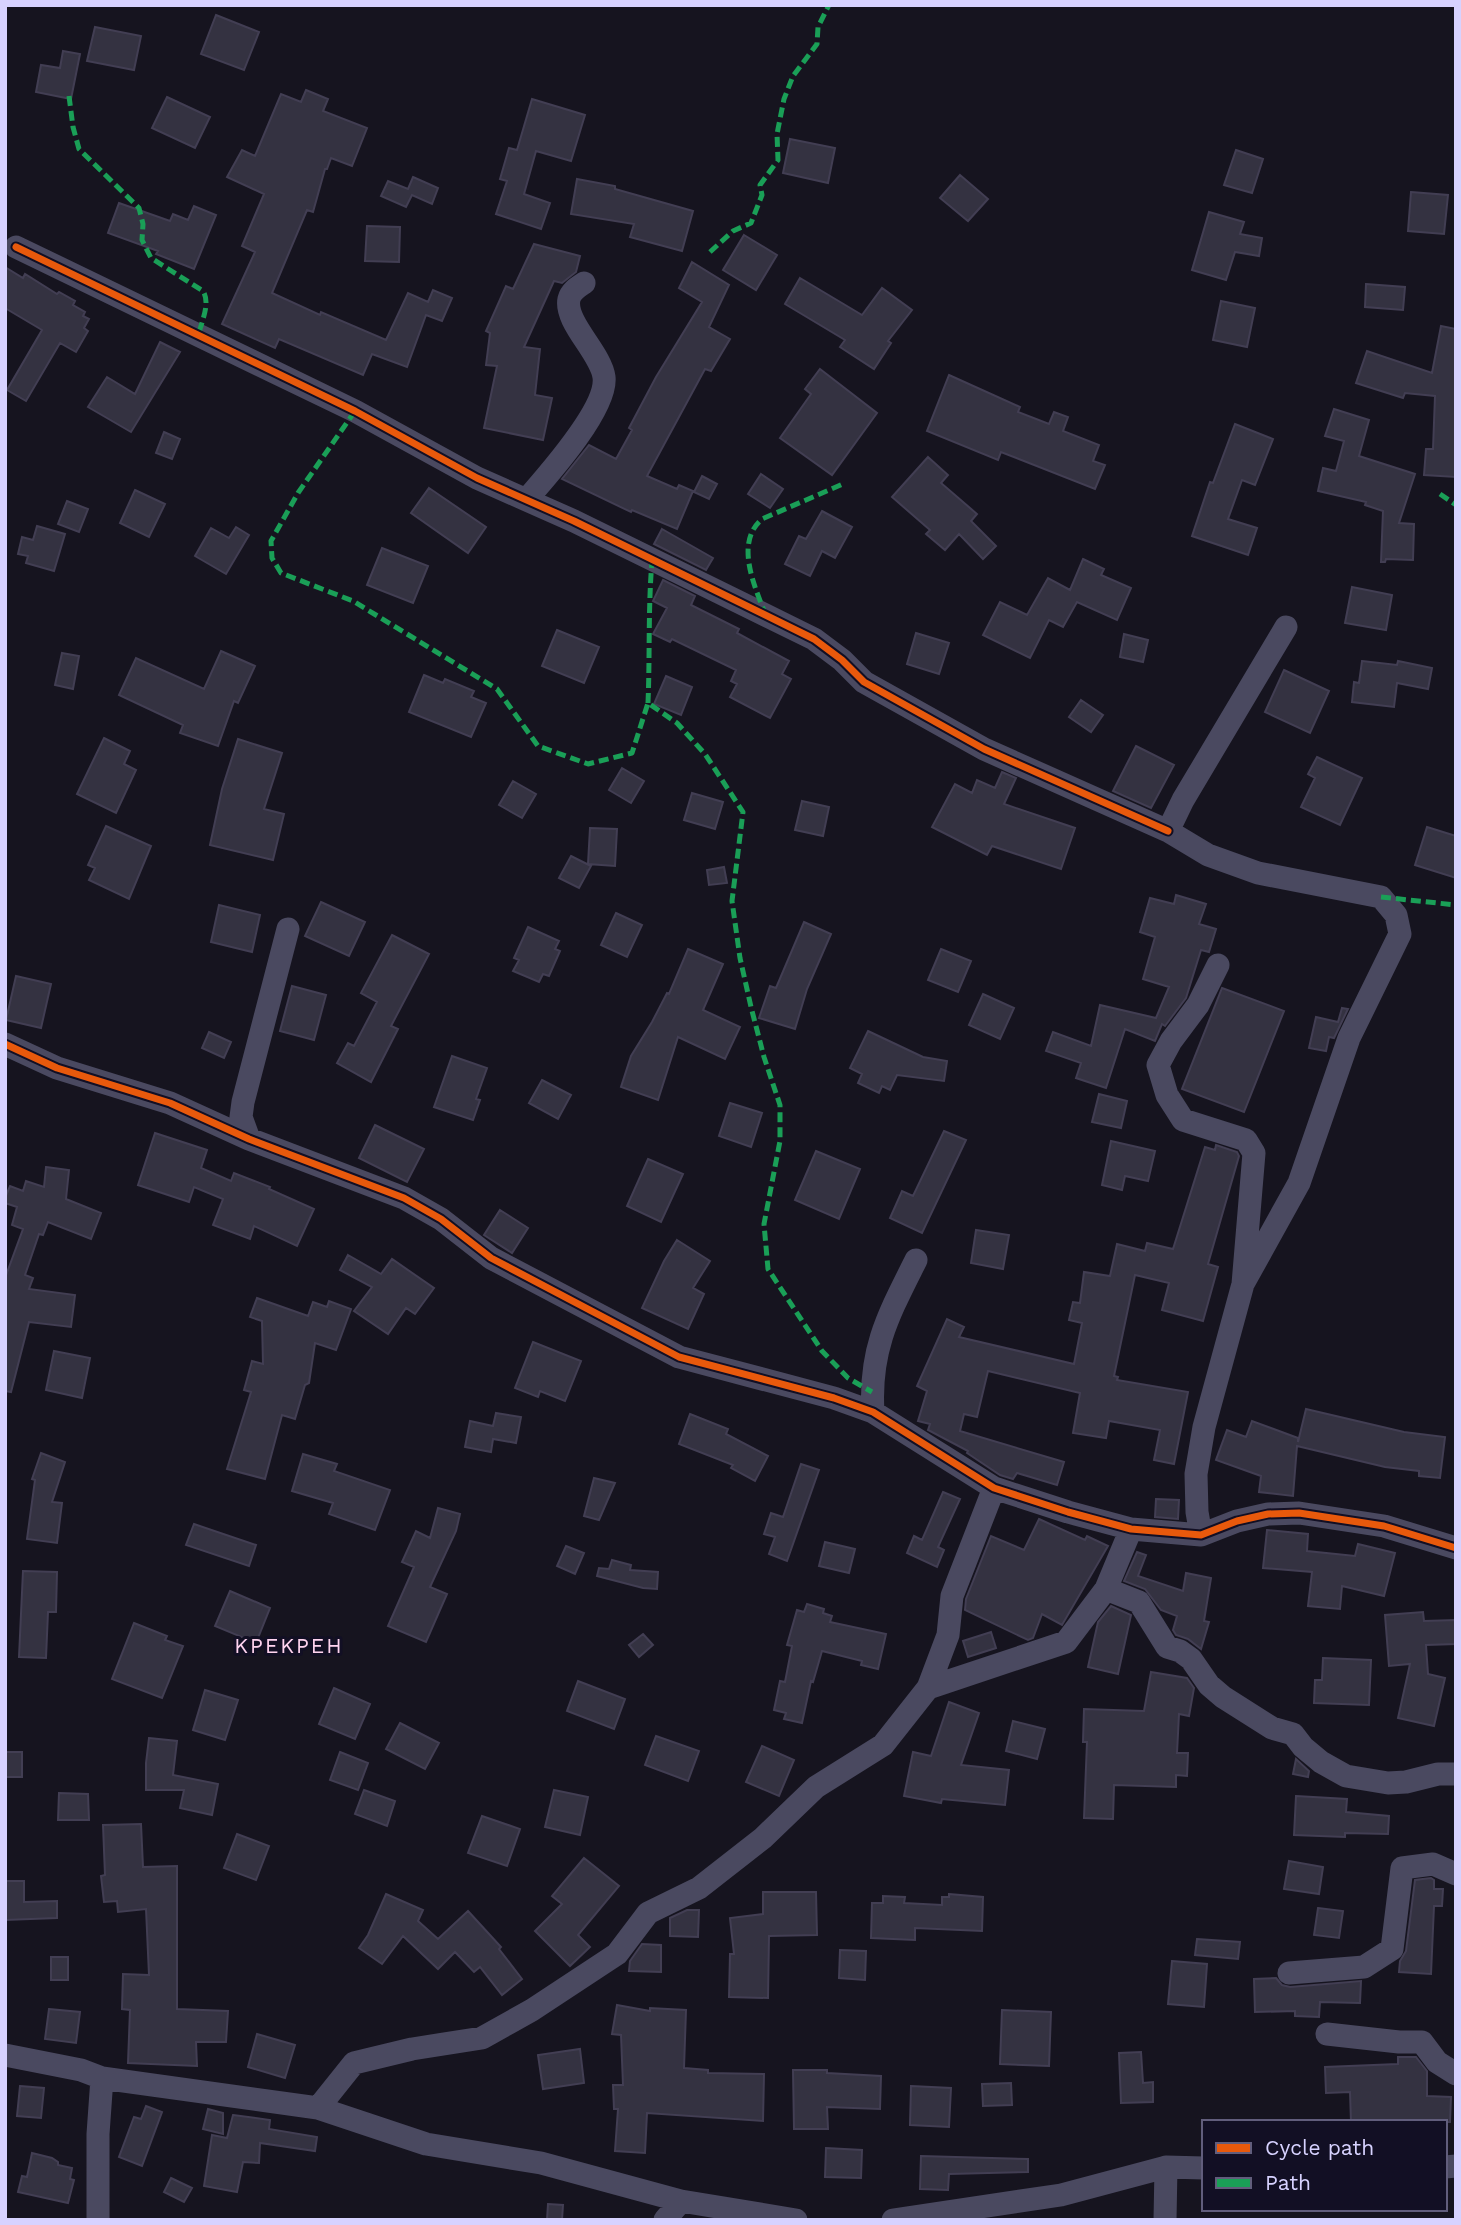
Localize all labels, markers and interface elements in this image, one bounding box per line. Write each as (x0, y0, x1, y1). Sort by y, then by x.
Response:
district label: KPEKPEH (234, 1633, 344, 1658)
legend (1202, 2120, 1447, 2211)
text: Cycle path (1265, 2135, 1374, 2160)
text: Path (1265, 2170, 1311, 2195)

